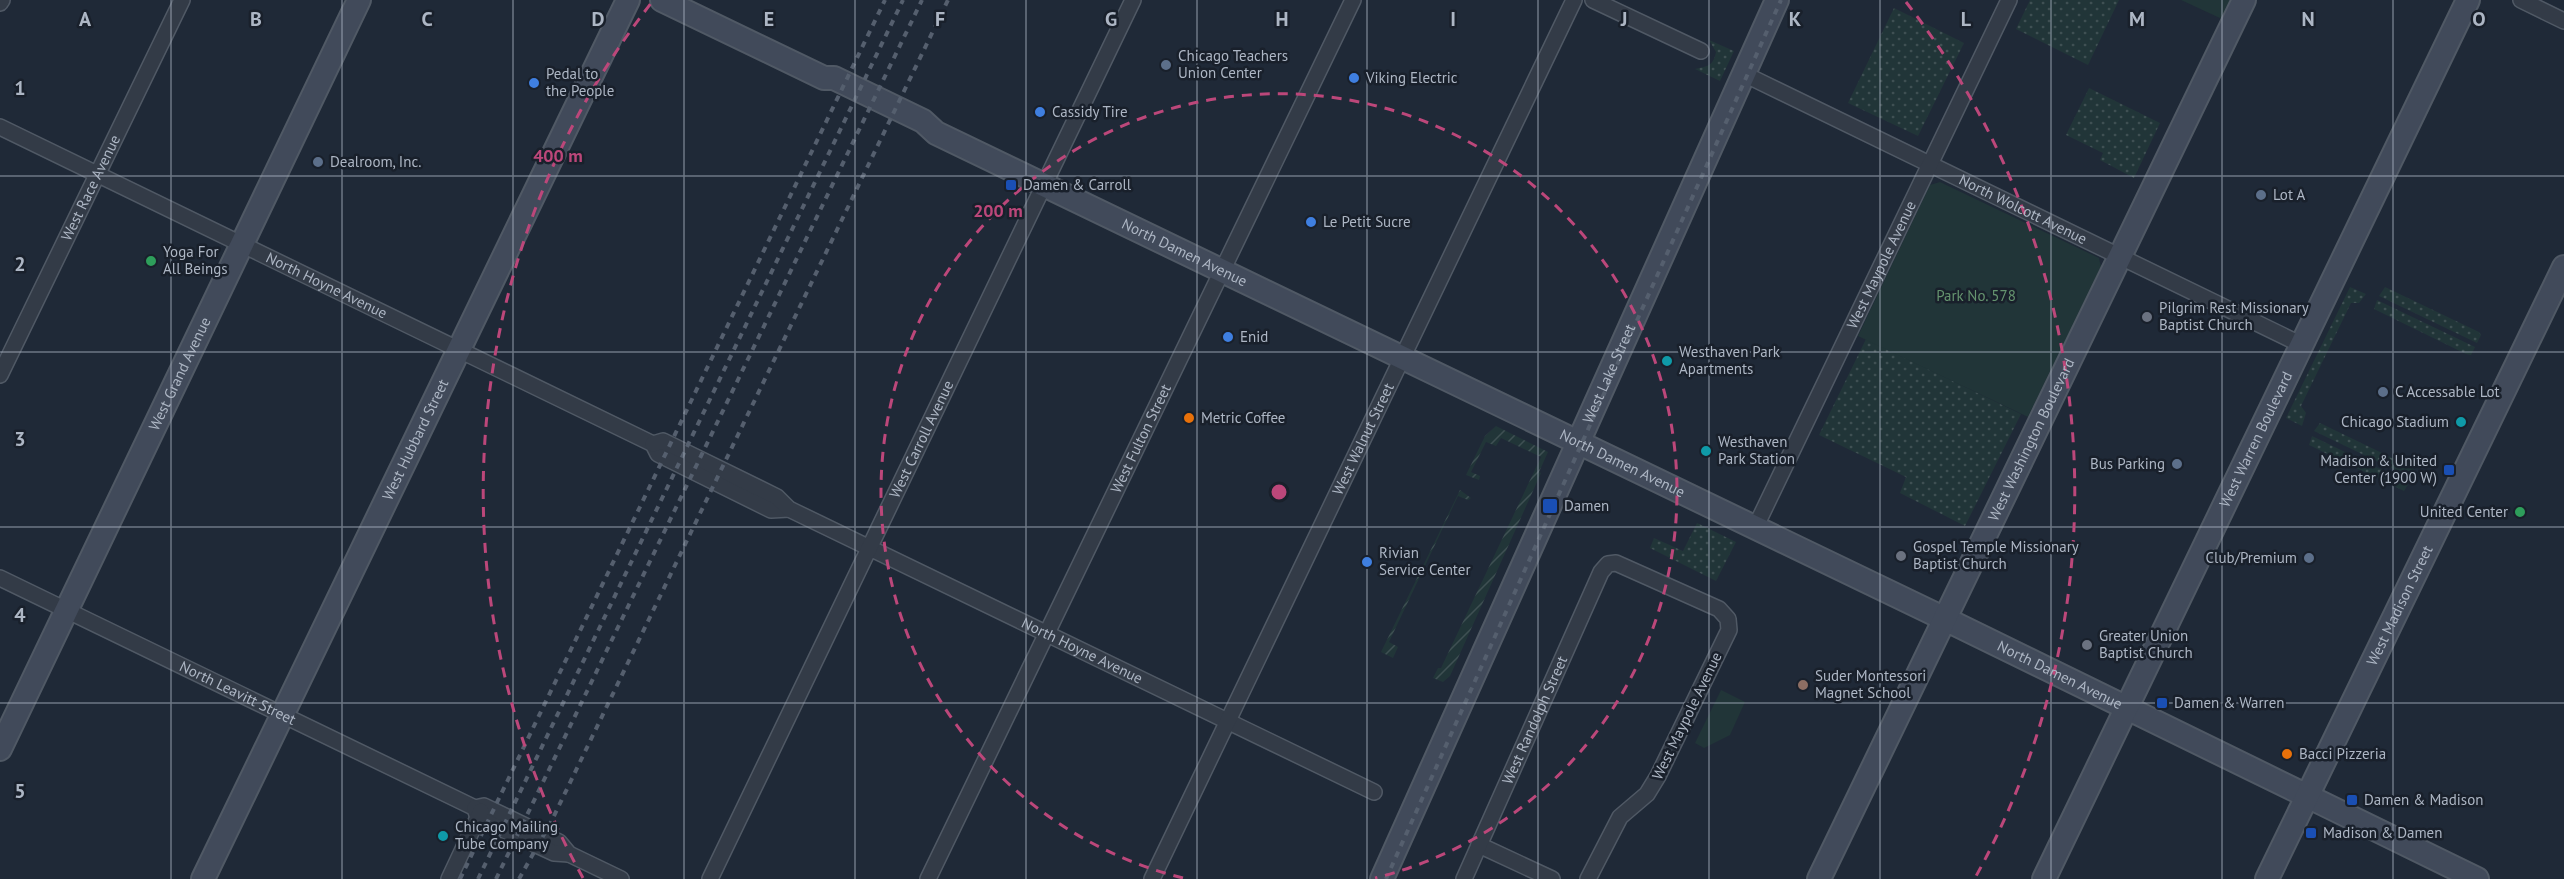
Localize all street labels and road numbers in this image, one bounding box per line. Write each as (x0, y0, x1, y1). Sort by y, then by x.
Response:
street label: West Race Avenue (57, 132, 124, 244)
street label: North Wolcott Avenue (1956, 170, 2090, 248)
street label: West Maypole Avenue (1842, 198, 1920, 332)
street label: North Damen Avenue (1119, 214, 1250, 290)
street label: North Hoyne Avenue (263, 248, 390, 323)
street label: West Grand Avenue (144, 314, 215, 433)
street label: West Lake Street (1578, 321, 1639, 426)
street label: West Washington Boulevard (1984, 355, 2078, 524)
street label: West Warren Boulevard (2215, 368, 2296, 510)
street label: West Hubbard Street (378, 376, 452, 503)
street label: West Carroll Avenue (885, 377, 957, 501)
street label: West Walnut Street (1328, 380, 1398, 498)
street label: West Fulton Street (1106, 381, 1175, 496)
street label: North Damen Avenue (1557, 425, 1688, 501)
street label: West Madison Street (2362, 542, 2436, 668)
street label: North Hoyne Avenue (1019, 613, 1146, 688)
street label: North Damen Avenue (1994, 636, 2126, 713)
street label: West Maypole Avenue (1647, 649, 1726, 783)
street label: West Randolph Street (1498, 653, 1571, 787)
street label: North Leavitt Street (177, 656, 299, 729)

